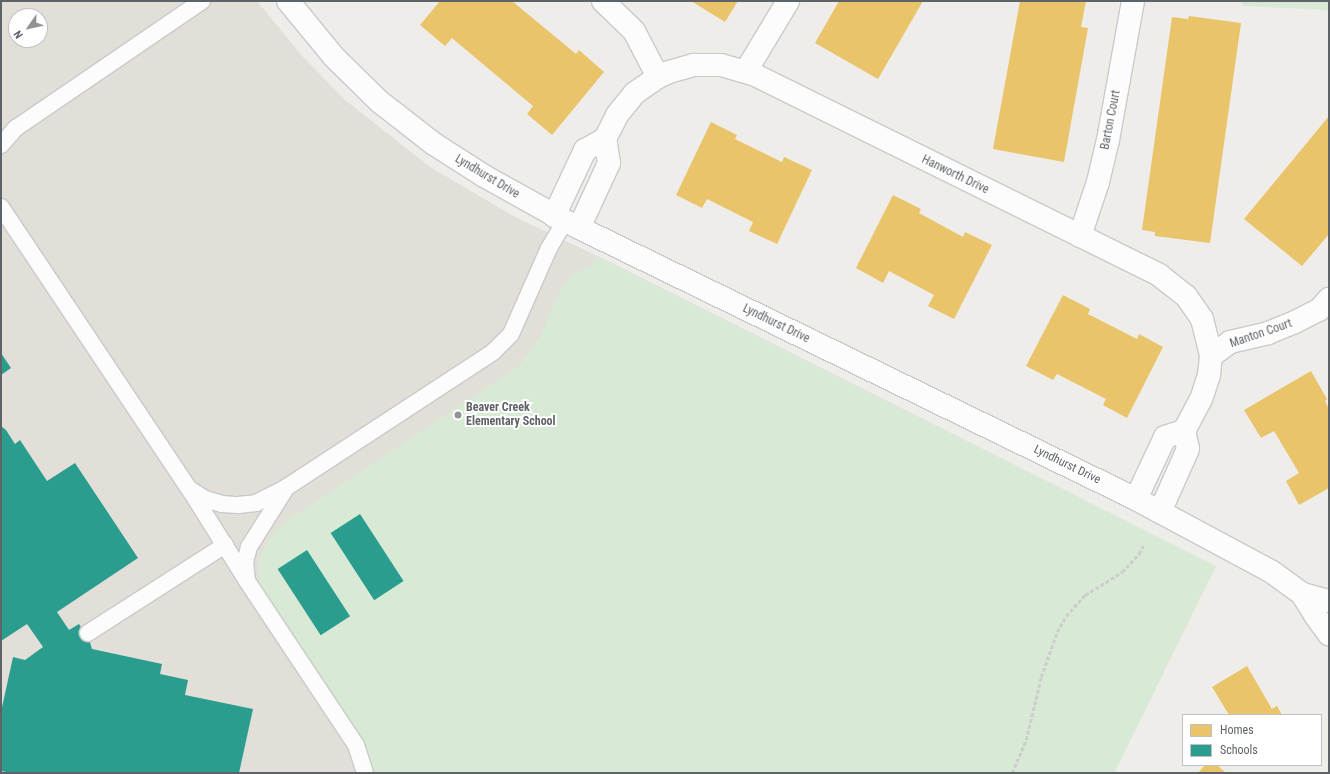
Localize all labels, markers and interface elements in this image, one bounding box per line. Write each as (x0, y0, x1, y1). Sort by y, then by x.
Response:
north arrow (8, 8, 48, 48)
text: N (11, 28, 26, 41)
street label: Barton Court (1098, 89, 1124, 151)
street label: Lyndhurst Drive (452, 152, 522, 202)
street label: Hanworth Drive (919, 153, 991, 197)
street label: Lyndhurst Drive (740, 302, 812, 346)
street label: Manton Court (1228, 317, 1294, 351)
place label: Beaver Creek Elementary School (466, 401, 556, 429)
marker: Beaver Creek Elementary School (453, 410, 463, 420)
street label: Lyndhurst Drive (1031, 443, 1103, 487)
legend (1182, 714, 1322, 766)
text: Homes (1220, 723, 1254, 737)
text: Schools (1220, 743, 1258, 757)

